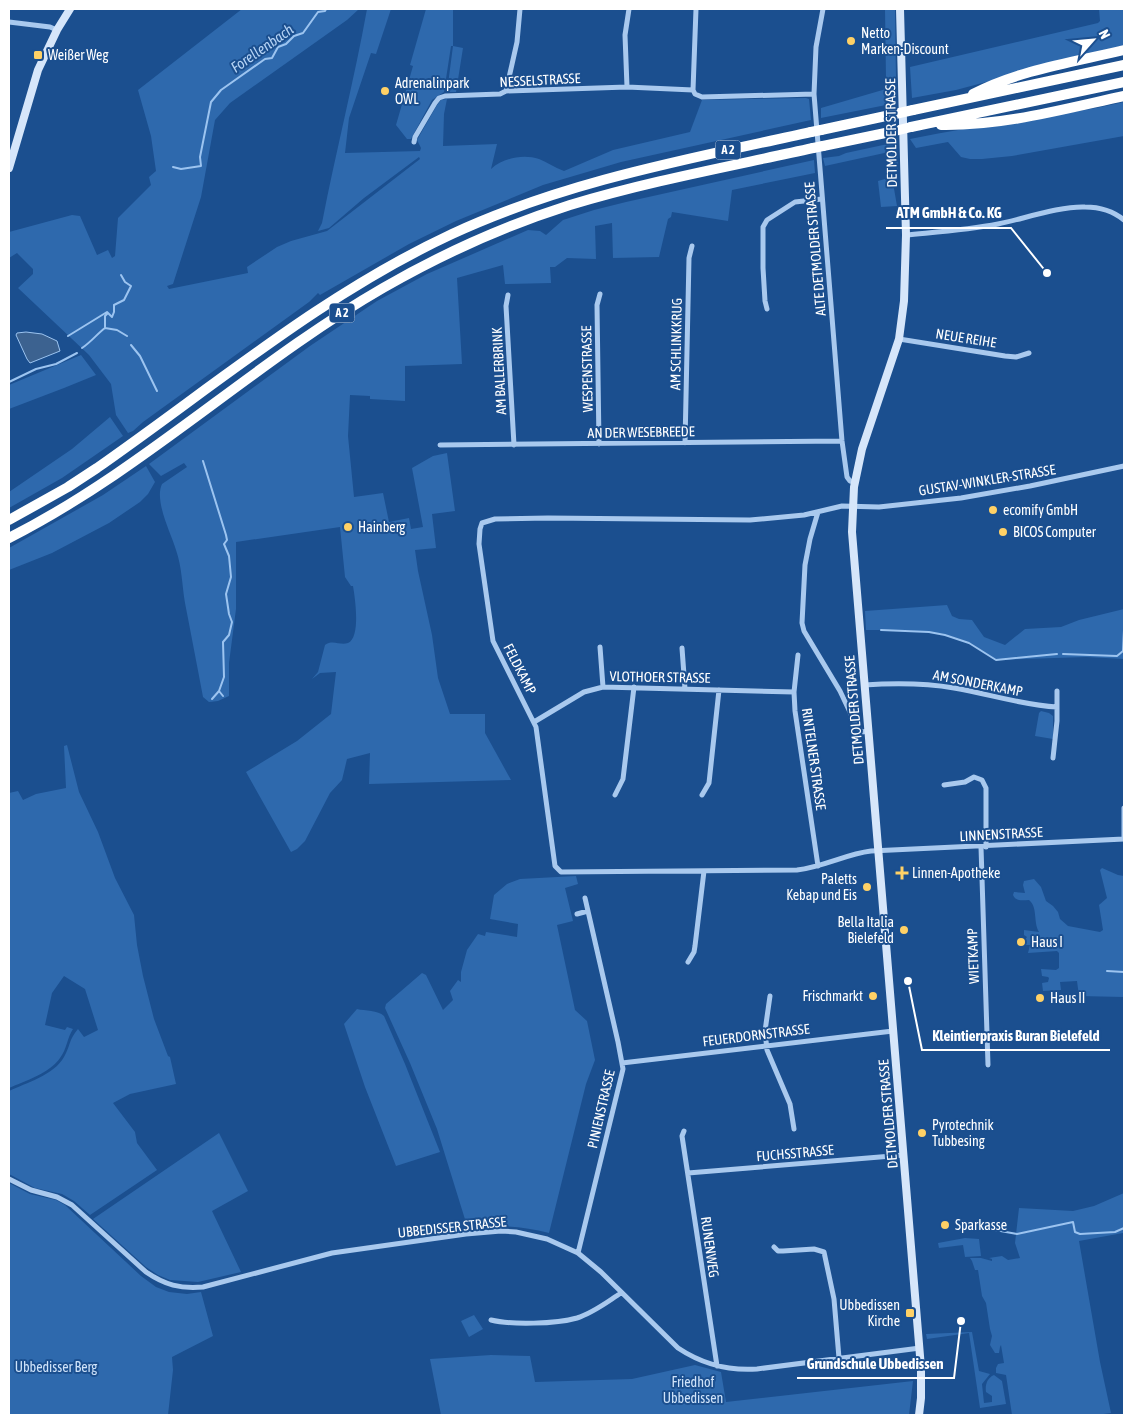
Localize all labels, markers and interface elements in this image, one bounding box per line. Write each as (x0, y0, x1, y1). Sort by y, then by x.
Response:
north arrow (1068, 15, 1118, 65)
water label: Forellenbach (228, 20, 296, 76)
place label: Netto Marken-Discount (861, 25, 949, 57)
text: N (1096, 27, 1114, 41)
marker: Netto Marken-Discount (845, 35, 857, 47)
place label: Weißer Weg (48, 47, 108, 63)
marker: Weißer Weg (32, 49, 44, 61)
street label: NESSELSTRASSE (499, 70, 581, 90)
place label: Adrenalinpark OWL (395, 75, 469, 107)
street label: DETMOLDER STRASSE (882, 78, 900, 188)
marker: Adrenalinpark OWL (379, 85, 391, 97)
road number: A 2 (716, 140, 740, 160)
street label: ALTE DETMOLDER STRASSE (801, 181, 829, 317)
callout: ATM GmbH & Co. KG (886, 198, 1011, 228)
text: ATM GmbH & Co. KG (895, 204, 1002, 221)
street label: AM SCHLINKKRUG (667, 298, 685, 390)
road number: A 2 (330, 304, 354, 322)
street label: WESPENSTRASSE (578, 325, 596, 412)
street label: NEUE REIHE (935, 325, 997, 351)
street label: AM BALLERBRINK (489, 327, 509, 415)
street label: AN DER WESEBREEDE (587, 423, 695, 441)
street label: GUSTAV-WINKLER-STRASSE (917, 461, 1057, 499)
place label: ecomify GmbH (1003, 502, 1078, 518)
marker: ecomify GmbH (987, 504, 999, 516)
place label: Hainberg (358, 519, 405, 535)
marker: Hainberg (342, 521, 354, 533)
place label: BICOS Computer (1013, 524, 1097, 540)
marker: BICOS Computer (997, 526, 1009, 538)
street label: FELDKAMP (500, 641, 540, 697)
street label: DETMOLDER STRASSE (841, 655, 867, 765)
street label: AM SONDERKAMP (932, 666, 1024, 700)
street label: VLOTHOER STRASSE (609, 668, 711, 686)
street label: RINTELNER STRASSE (799, 707, 829, 811)
street label: LINNENSTRASSE (959, 824, 1043, 844)
place label: Linnen-Apotheke (912, 865, 1000, 881)
marker: Linnen-Apotheke (896, 867, 908, 879)
place label: Paletts Kebap und Eis (786, 871, 857, 903)
marker: Paletts Kebap und Eis (861, 881, 873, 893)
place label: Bella Italia Bielefeld (838, 914, 894, 946)
marker: Bella Italia Bielefeld (898, 924, 910, 936)
street label: WIETKAMP (964, 928, 982, 984)
place label: Haus I (1031, 934, 1063, 950)
marker: Haus I (1015, 936, 1027, 948)
place label: Frischmarkt (802, 988, 863, 1004)
marker: Frischmarkt (867, 990, 879, 1002)
place label: Haus II (1050, 990, 1085, 1006)
marker: Haus II (1034, 992, 1046, 1004)
street label: FEUERDORNSTRASSE (702, 1020, 810, 1050)
callout: Kleintierpraxis Buran Bielefeld (922, 1020, 1110, 1050)
text: Kleintierpraxis Buran Bielefeld (932, 1027, 1100, 1044)
street label: DETMOLDER STRASSE (875, 1059, 901, 1169)
street label: PINIENSTRASSE (584, 1068, 618, 1150)
place label: Pyrotechnik Tubbesing (932, 1117, 994, 1149)
marker: Pyrotechnik Tubbesing (916, 1127, 928, 1139)
street label: FUCHSSTRASSE (756, 1142, 834, 1164)
street label: UBBEDISSER STRASSE (397, 1213, 507, 1241)
street label: RUNENWEG (698, 1216, 722, 1278)
place label: Sparkasse (955, 1217, 1007, 1233)
marker: Sparkasse (939, 1219, 951, 1231)
place label: Ubbedissen Kirche (839, 1297, 900, 1329)
marker: Ubbedissen Kirche (904, 1307, 916, 1319)
callout: Grundschule Ubbedissen (797, 1348, 954, 1378)
text: Grundschule Ubbedissen (806, 1355, 944, 1372)
park label: Ubbedisser Berg (15, 1359, 97, 1375)
park label: Friedhof Ubbedissen (663, 1374, 723, 1406)

